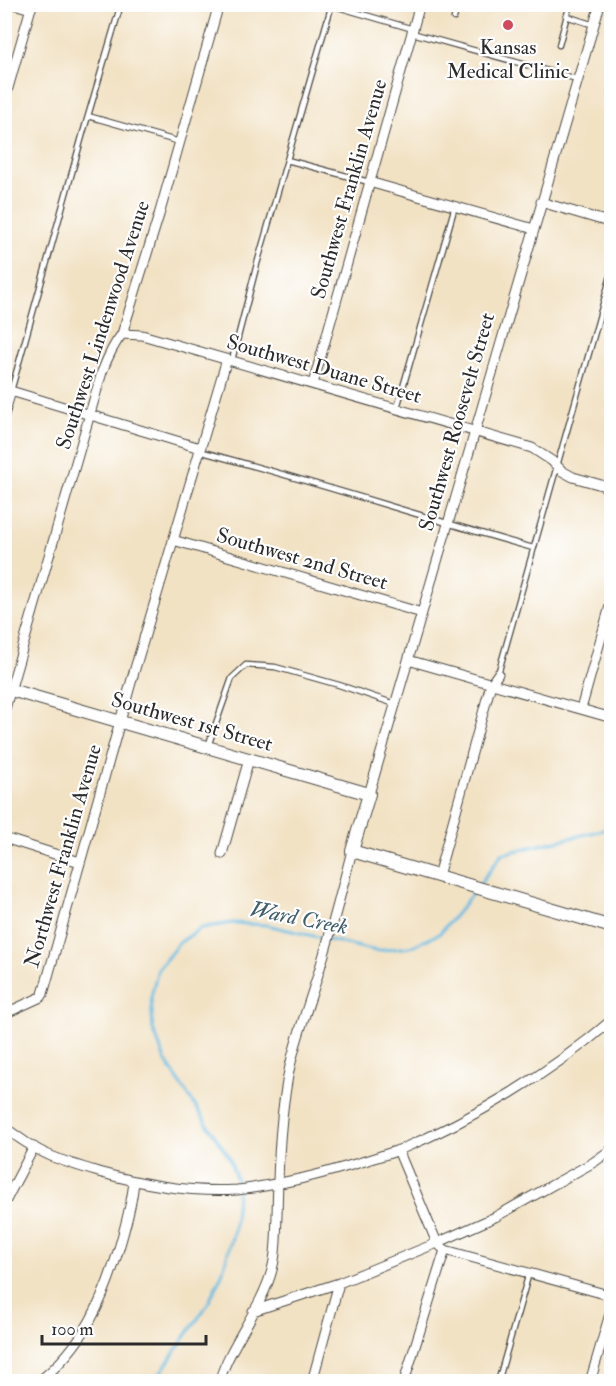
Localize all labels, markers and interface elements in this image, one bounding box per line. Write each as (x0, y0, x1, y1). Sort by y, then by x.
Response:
marker: Kansas Medical Clinic (501, 18, 515, 32)
place label: Kansas Medical Clinic (447, 34, 570, 85)
street label: Southwest Franklin Avenue (305, 76, 393, 302)
street label: Southwest Lindenwood Avenue (50, 197, 156, 453)
street label: Southwest Roosevelt Street (413, 310, 501, 534)
street label: Southwest Duane Street (223, 328, 425, 410)
street label: Southwest 2nd Street (213, 522, 391, 596)
street label: Southwest 1st Street (108, 686, 276, 758)
street label: Northwest Franklin Avenue (18, 741, 108, 971)
water label: Ward Creek (248, 895, 350, 941)
scale bar (42, 1308, 206, 1346)
text: 100 m (51, 1318, 94, 1341)

